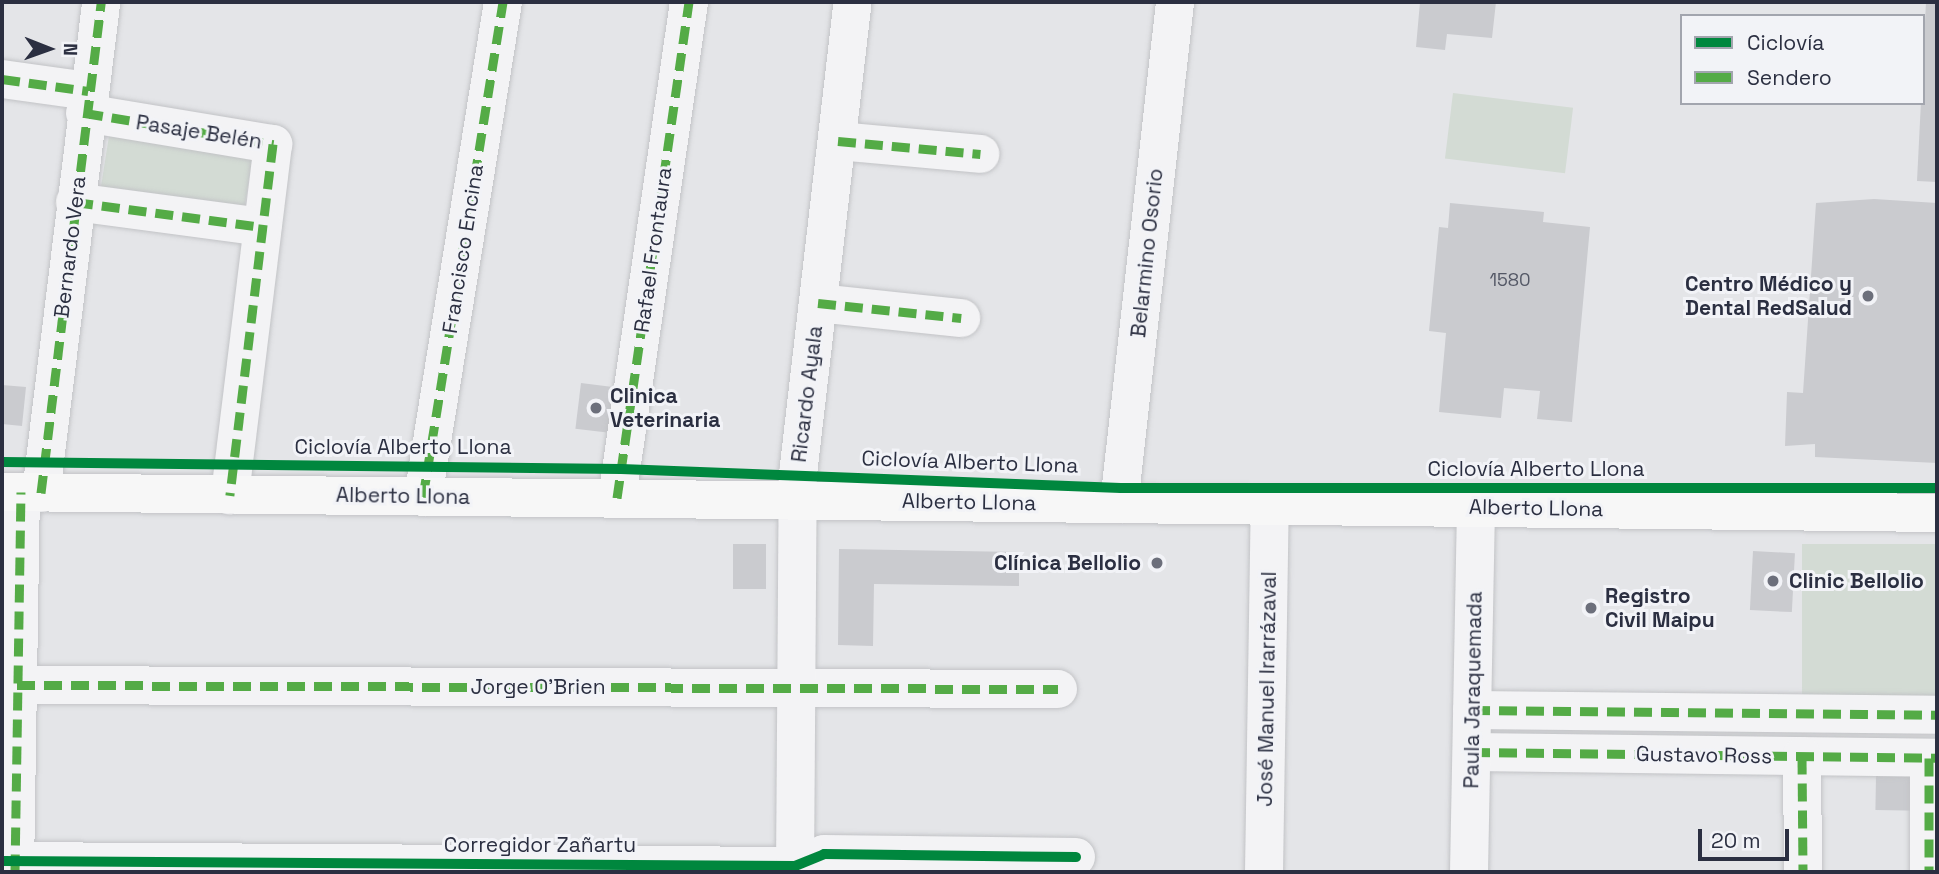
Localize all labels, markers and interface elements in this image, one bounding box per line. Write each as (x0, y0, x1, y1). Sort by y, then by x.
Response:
north arrow (14, 14, 84, 84)
legend (1680, 14, 1925, 105)
text: Ciclovía (1747, 29, 1824, 56)
text: N (58, 43, 83, 56)
text: Sendero (1747, 64, 1832, 91)
street label: Pasaje Belén (134, 110, 264, 154)
street label: Francisco Encina (437, 163, 489, 335)
street label: Rafael Frontaura (629, 166, 677, 334)
street label: Belarmino Osorio (1126, 167, 1168, 339)
street label: Bernardo Vera (49, 175, 91, 319)
house number: 1580 (1489, 269, 1531, 291)
place label: Centro Médico y Dental RedSalud (1685, 271, 1852, 321)
marker: Centro Médico y Dental RedSalud (1858, 286, 1878, 306)
street label: Ricardo Ayala (786, 324, 828, 464)
place label: Clinica Veterinaria (610, 383, 720, 433)
marker: Clinica Veterinaria (588, 400, 604, 416)
street label: Ciclovía Alberto Llona (294, 434, 512, 460)
street label: Ciclovía Alberto Llona (861, 446, 1079, 478)
street label: Ciclovía Alberto Llona (1427, 456, 1645, 482)
street label: Alberto Llona (336, 482, 470, 510)
street label: Alberto Llona (902, 488, 1036, 516)
street label: Alberto Llona (1469, 494, 1603, 522)
place label: Clínica Bellolio (994, 550, 1141, 576)
marker: Clínica Bellolio (1147, 553, 1167, 573)
place label: Clinic Bellolio (1789, 568, 1924, 594)
street label: José Manuel Irarrázaval (1252, 571, 1282, 807)
marker: Clinic Bellolio (1763, 571, 1783, 591)
place label: Registro Civil Maipu (1605, 583, 1715, 633)
street label: Paula Jaraquemada (1459, 591, 1487, 789)
marker: Registro Civil Maipu (1583, 600, 1599, 616)
street label: Jorge O'Brien (470, 674, 606, 700)
street label: Gustavo Ross (1636, 741, 1772, 769)
scale bar (1701, 814, 1792, 858)
text: 20 m (1711, 827, 1761, 854)
street label: Corregidor Zañartu (444, 832, 636, 858)

